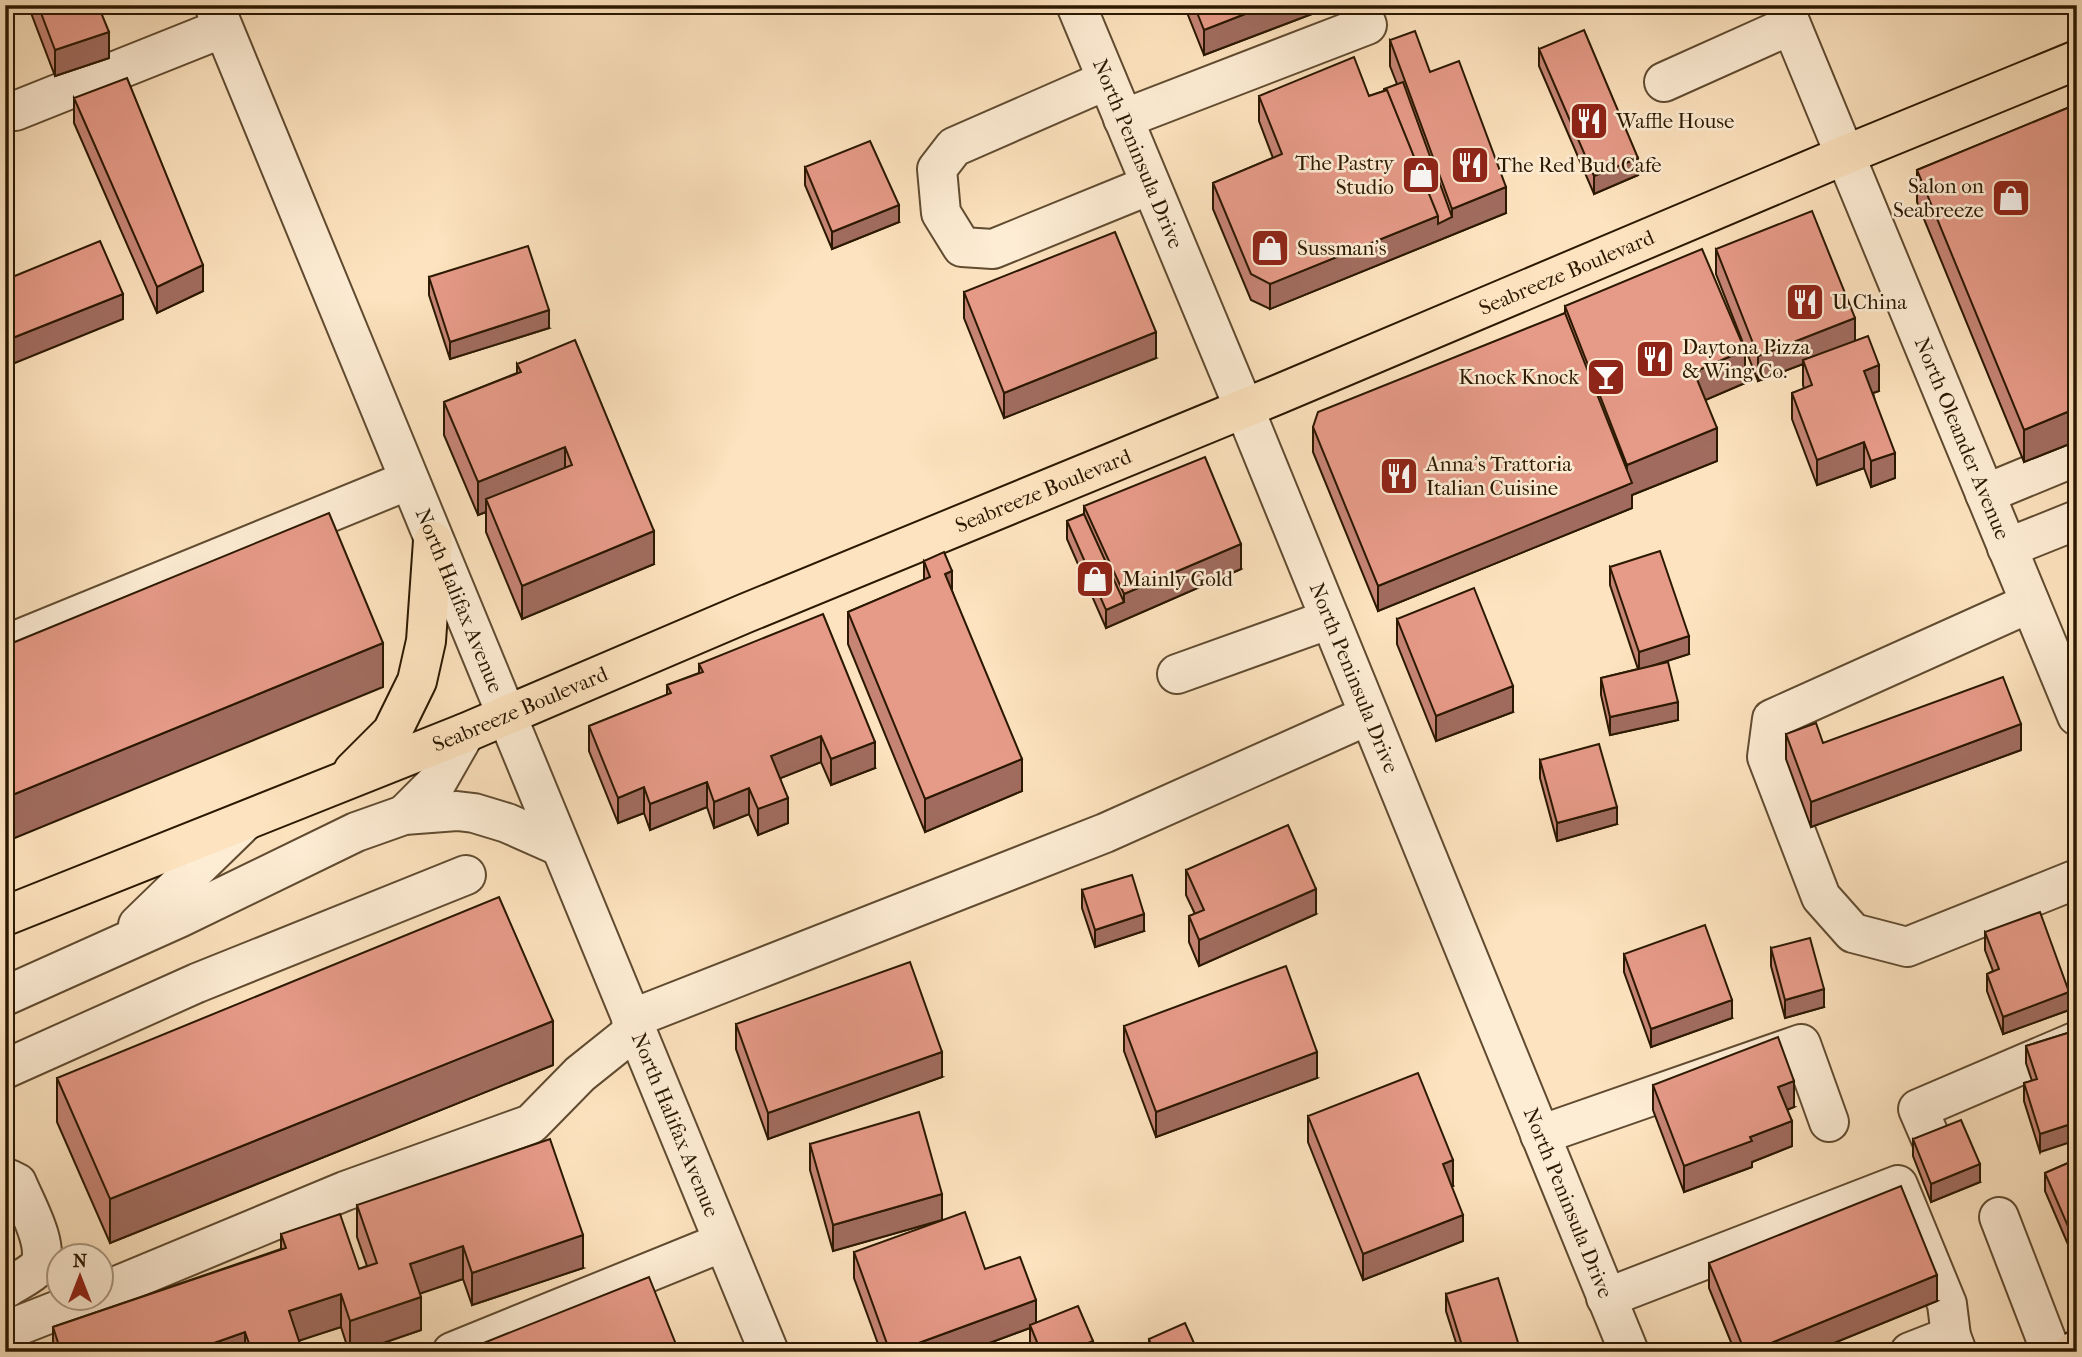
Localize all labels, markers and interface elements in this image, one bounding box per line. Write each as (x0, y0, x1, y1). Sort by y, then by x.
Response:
street label: North Peninsula Drive (1088, 55, 1188, 252)
restaurant icon: Waffle House (1568, 100, 1610, 142)
place label: Waffle House (1615, 109, 1734, 133)
restaurant icon: The Red Bud Cafe (1449, 144, 1491, 186)
place label: The Pastry Studio (1295, 151, 1395, 199)
place label: The Red Bud Cafe (1497, 153, 1662, 177)
shop icon: The Pastry Studio (1400, 154, 1442, 196)
place label: Salon on Seabreeze (1893, 174, 1984, 222)
shop icon: Salon on Seabreeze (1990, 177, 2032, 219)
street label: Seabreeze Boulevard (1475, 225, 1658, 320)
shop icon: Sussman's (1249, 227, 1291, 269)
place label: Sussman's (1297, 236, 1387, 260)
restaurant icon: U China (1784, 281, 1826, 323)
place label: U China (1832, 290, 1907, 314)
street label: North Oleander Avenue (1910, 334, 2015, 543)
place label: Daytona Pizza & Wing Co. (1682, 335, 1810, 383)
restaurant icon: Daytona Pizza & Wing Co. (1634, 338, 1676, 380)
bar icon: Knock Knock (1585, 356, 1627, 398)
place label: Knock Knock (1458, 365, 1579, 389)
street label: Seabreeze Boulevard (952, 444, 1135, 538)
place label: Anna's Trattoria Italian Cuisine (1425, 452, 1572, 500)
restaurant icon: Anna's Trattoria Italian Cuisine (1378, 455, 1420, 497)
street label: North Halifax Avenue (411, 505, 508, 696)
shop icon: Mainly Gold (1074, 558, 1116, 600)
place label: Mainly Gold (1122, 567, 1233, 591)
street label: North Peninsula Drive (1305, 579, 1404, 776)
street label: Seabreeze Boulevard (429, 661, 612, 757)
street label: North Halifax Avenue (627, 1029, 724, 1220)
street label: North Peninsula Drive (1519, 1104, 1618, 1301)
north arrow (46, 1242, 116, 1312)
text: N (73, 1250, 88, 1272)

